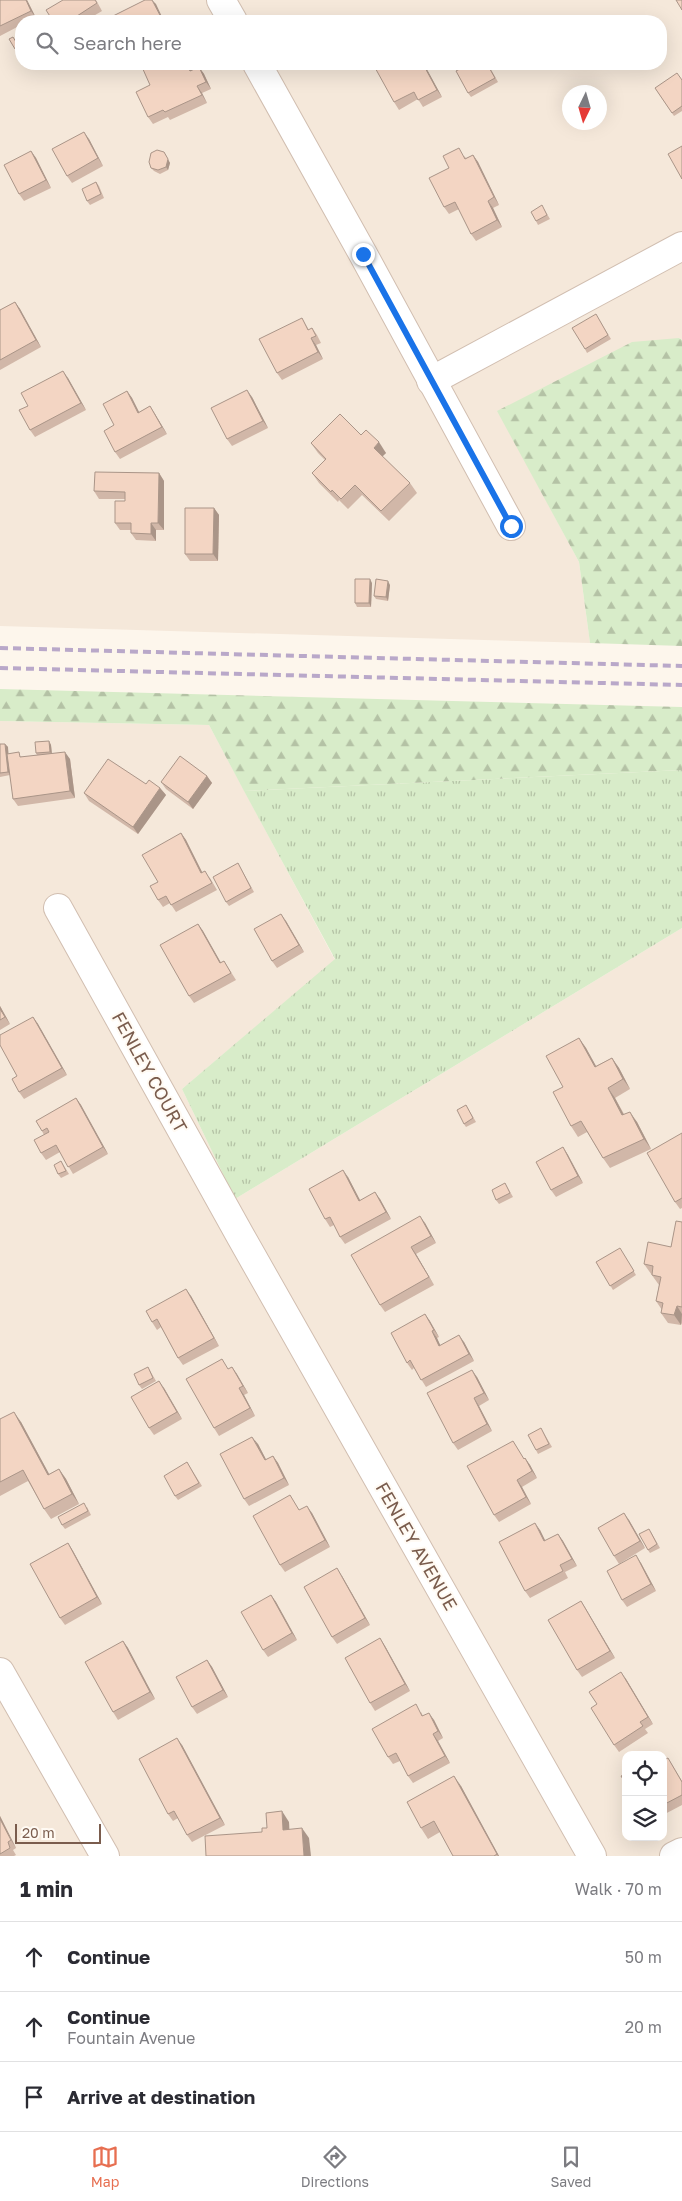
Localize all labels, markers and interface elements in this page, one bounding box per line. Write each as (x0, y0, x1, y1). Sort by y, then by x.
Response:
search box (15, 15, 667, 70)
icon: search (33, 29, 61, 57)
text: Search here (73, 31, 182, 54)
north arrow (562, 85, 607, 130)
route end (352, 243, 375, 266)
route start (500, 515, 523, 538)
street label: FENLEY COURT (108, 1008, 192, 1136)
street label: FENLEY AVENUE (371, 1478, 463, 1614)
map controls (622, 1751, 667, 1841)
button: locate (622, 1751, 667, 1796)
button: layers (622, 1796, 667, 1841)
scale bar (15, 1821, 101, 1844)
text: 20 m (22, 1824, 55, 1841)
text: 1 min (20, 1876, 73, 1902)
text: Walk · 70 m (575, 1879, 662, 1899)
icon: ahead (20, 1943, 48, 1971)
text: Continue (67, 1945, 150, 1968)
text: 50 m (625, 1947, 662, 1967)
text: Continue (67, 2005, 150, 2028)
icon: ahead (20, 2013, 48, 2041)
text: 20 m (625, 2017, 662, 2037)
text: Fountain Avenue (67, 2028, 195, 2048)
icon: arrive (20, 2083, 48, 2111)
text: Arrive at destination (67, 2085, 255, 2108)
tab: Map (91, 2143, 119, 2190)
tab: Directions (301, 2143, 369, 2190)
tab: Saved (550, 2143, 591, 2190)

